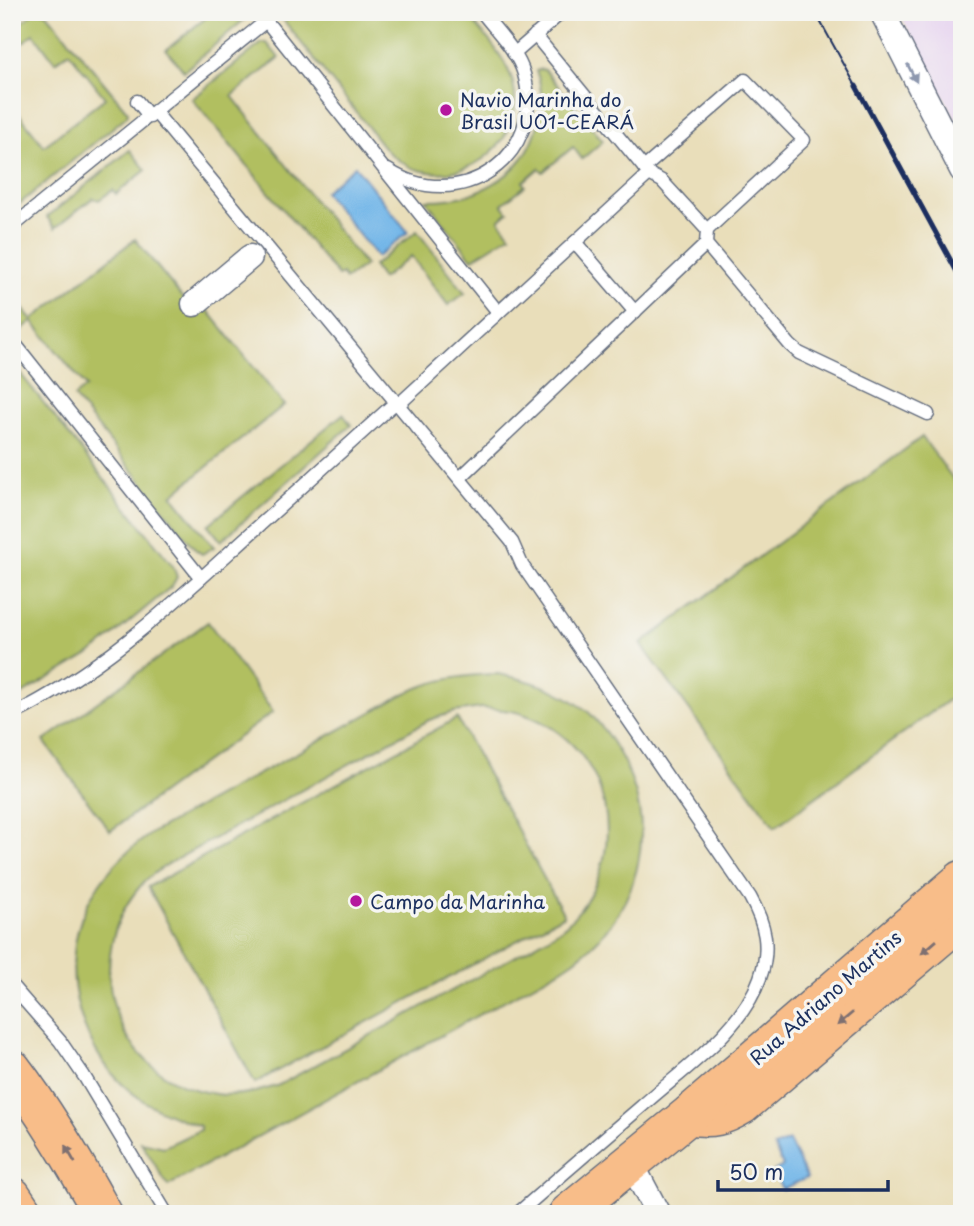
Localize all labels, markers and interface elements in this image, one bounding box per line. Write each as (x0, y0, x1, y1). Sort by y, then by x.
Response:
one-way arrow (907, 63, 918, 83)
place label: Navio Marinha do Brasil U01-CEARÁ (460, 85, 634, 135)
marker: Navio Marinha do Brasil U01-CEARÁ (438, 102, 454, 118)
place label: Campo da Marinha (370, 887, 545, 915)
marker: Campo da Marinha (348, 893, 364, 909)
street label: Rua Adriano Martins (743, 923, 907, 1071)
one-way arrow (921, 939, 938, 954)
one-way arrow (836, 1011, 853, 1026)
one-way arrow (64, 1145, 76, 1164)
scale bar (718, 1149, 888, 1193)
text: 50 m (729, 1155, 783, 1187)

